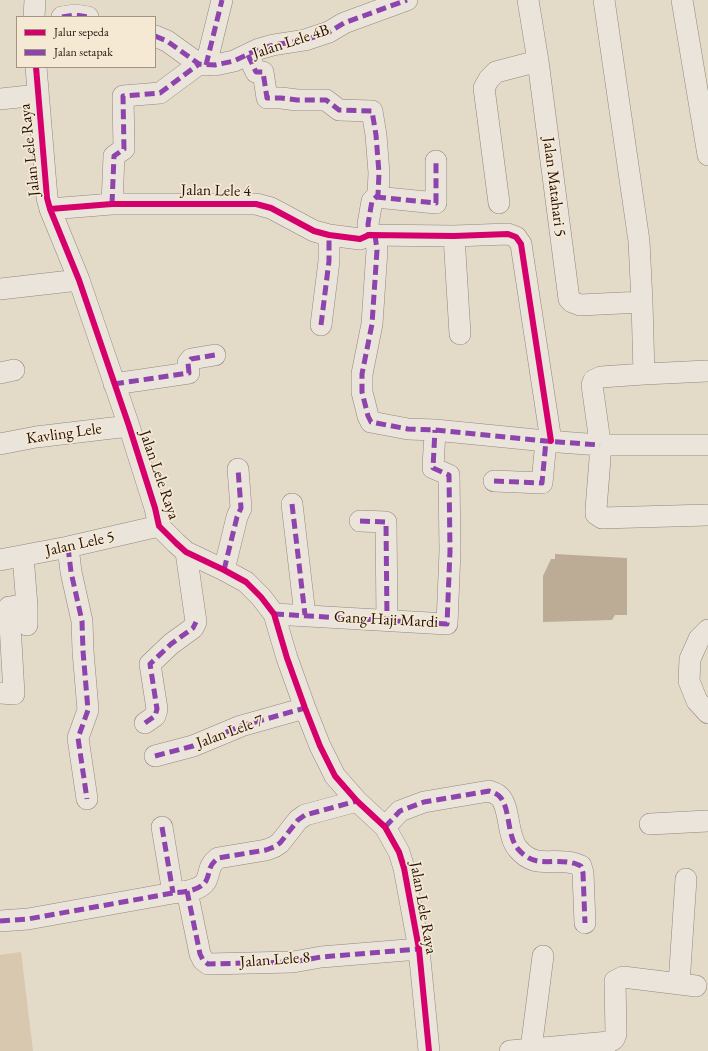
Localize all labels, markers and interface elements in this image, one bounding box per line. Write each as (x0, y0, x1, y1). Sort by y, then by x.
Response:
legend (16, 16, 156, 68)
street label: Jalan Lele 4B (250, 21, 332, 63)
text: Jalur sepeda (54, 24, 109, 40)
text: Jalan setapak (54, 44, 113, 60)
street label: Jalan Lele Raya (16, 103, 44, 197)
street label: Jalan Matahari 5 (538, 136, 570, 238)
street label: Jalan Lele 4 (181, 181, 251, 201)
street label: Kavling Lele (25, 419, 103, 449)
street label: Jalan Lele Raya (135, 428, 183, 522)
street label: Jalan Lele 5 (44, 527, 116, 561)
street label: Gang Haji Mardi (333, 608, 439, 632)
street label: Jalan Lele 7 (194, 711, 266, 753)
street label: Jalan Lele Raya (405, 860, 441, 956)
street label: Jalan Lele 8 (239, 948, 311, 972)

